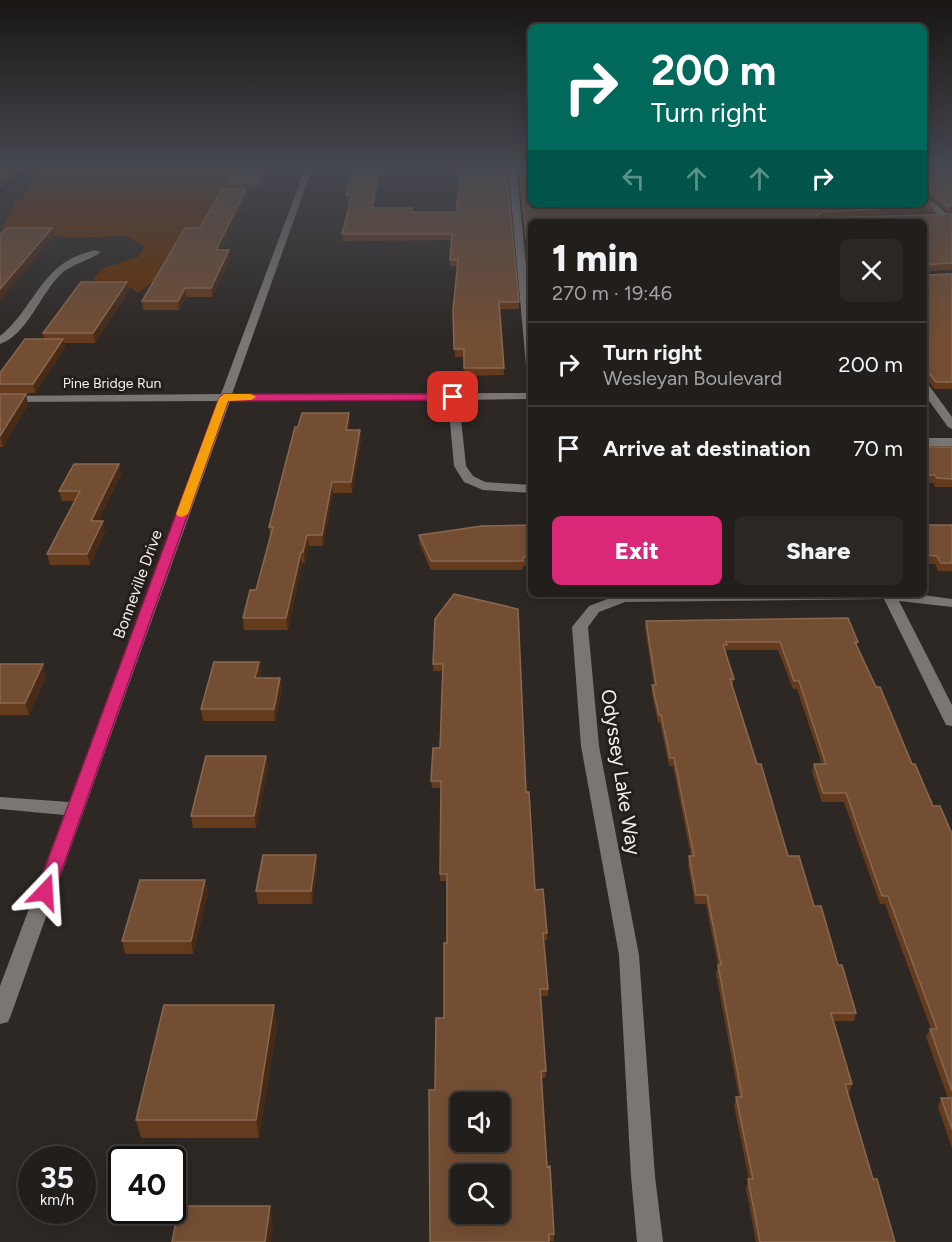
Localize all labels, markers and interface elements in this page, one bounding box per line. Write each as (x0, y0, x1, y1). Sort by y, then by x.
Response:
text: 200 m (651, 45, 776, 96)
icon: right (552, 48, 630, 126)
text: Turn right (651, 96, 767, 129)
icon: left (617, 162, 650, 195)
icon: ahead (680, 162, 713, 195)
icon: ahead (743, 162, 776, 195)
icon: right (806, 162, 839, 195)
text: 1 min (552, 237, 638, 280)
button: close (840, 239, 903, 302)
text: 270 m · 19:46 (552, 281, 672, 305)
text: Turn right (603, 339, 702, 366)
icon: right (552, 348, 585, 381)
text: 200 m (838, 351, 903, 378)
text: Wesleyan Boulevard (603, 366, 782, 390)
pin (427, 371, 478, 422)
street label: Pine Bridge Run (63, 375, 162, 392)
icon: arrive (436, 380, 469, 413)
icon: arrive (552, 432, 585, 465)
text: Arrive at destination (603, 435, 811, 462)
text: 70 m (853, 435, 903, 462)
button: Exit (552, 516, 722, 585)
button: Share (734, 516, 903, 585)
street label: Bonneville Drive (109, 527, 166, 641)
street label: Odyssey Lake Way (596, 687, 646, 857)
position arrow (13, 860, 77, 924)
map controls (450, 1092, 510, 1224)
button: sound (450, 1092, 510, 1152)
speed limit sign: 40 (108, 1146, 186, 1224)
text: 35 (40, 1159, 74, 1196)
button: search (450, 1164, 510, 1224)
text: km/h (40, 1191, 74, 1209)

